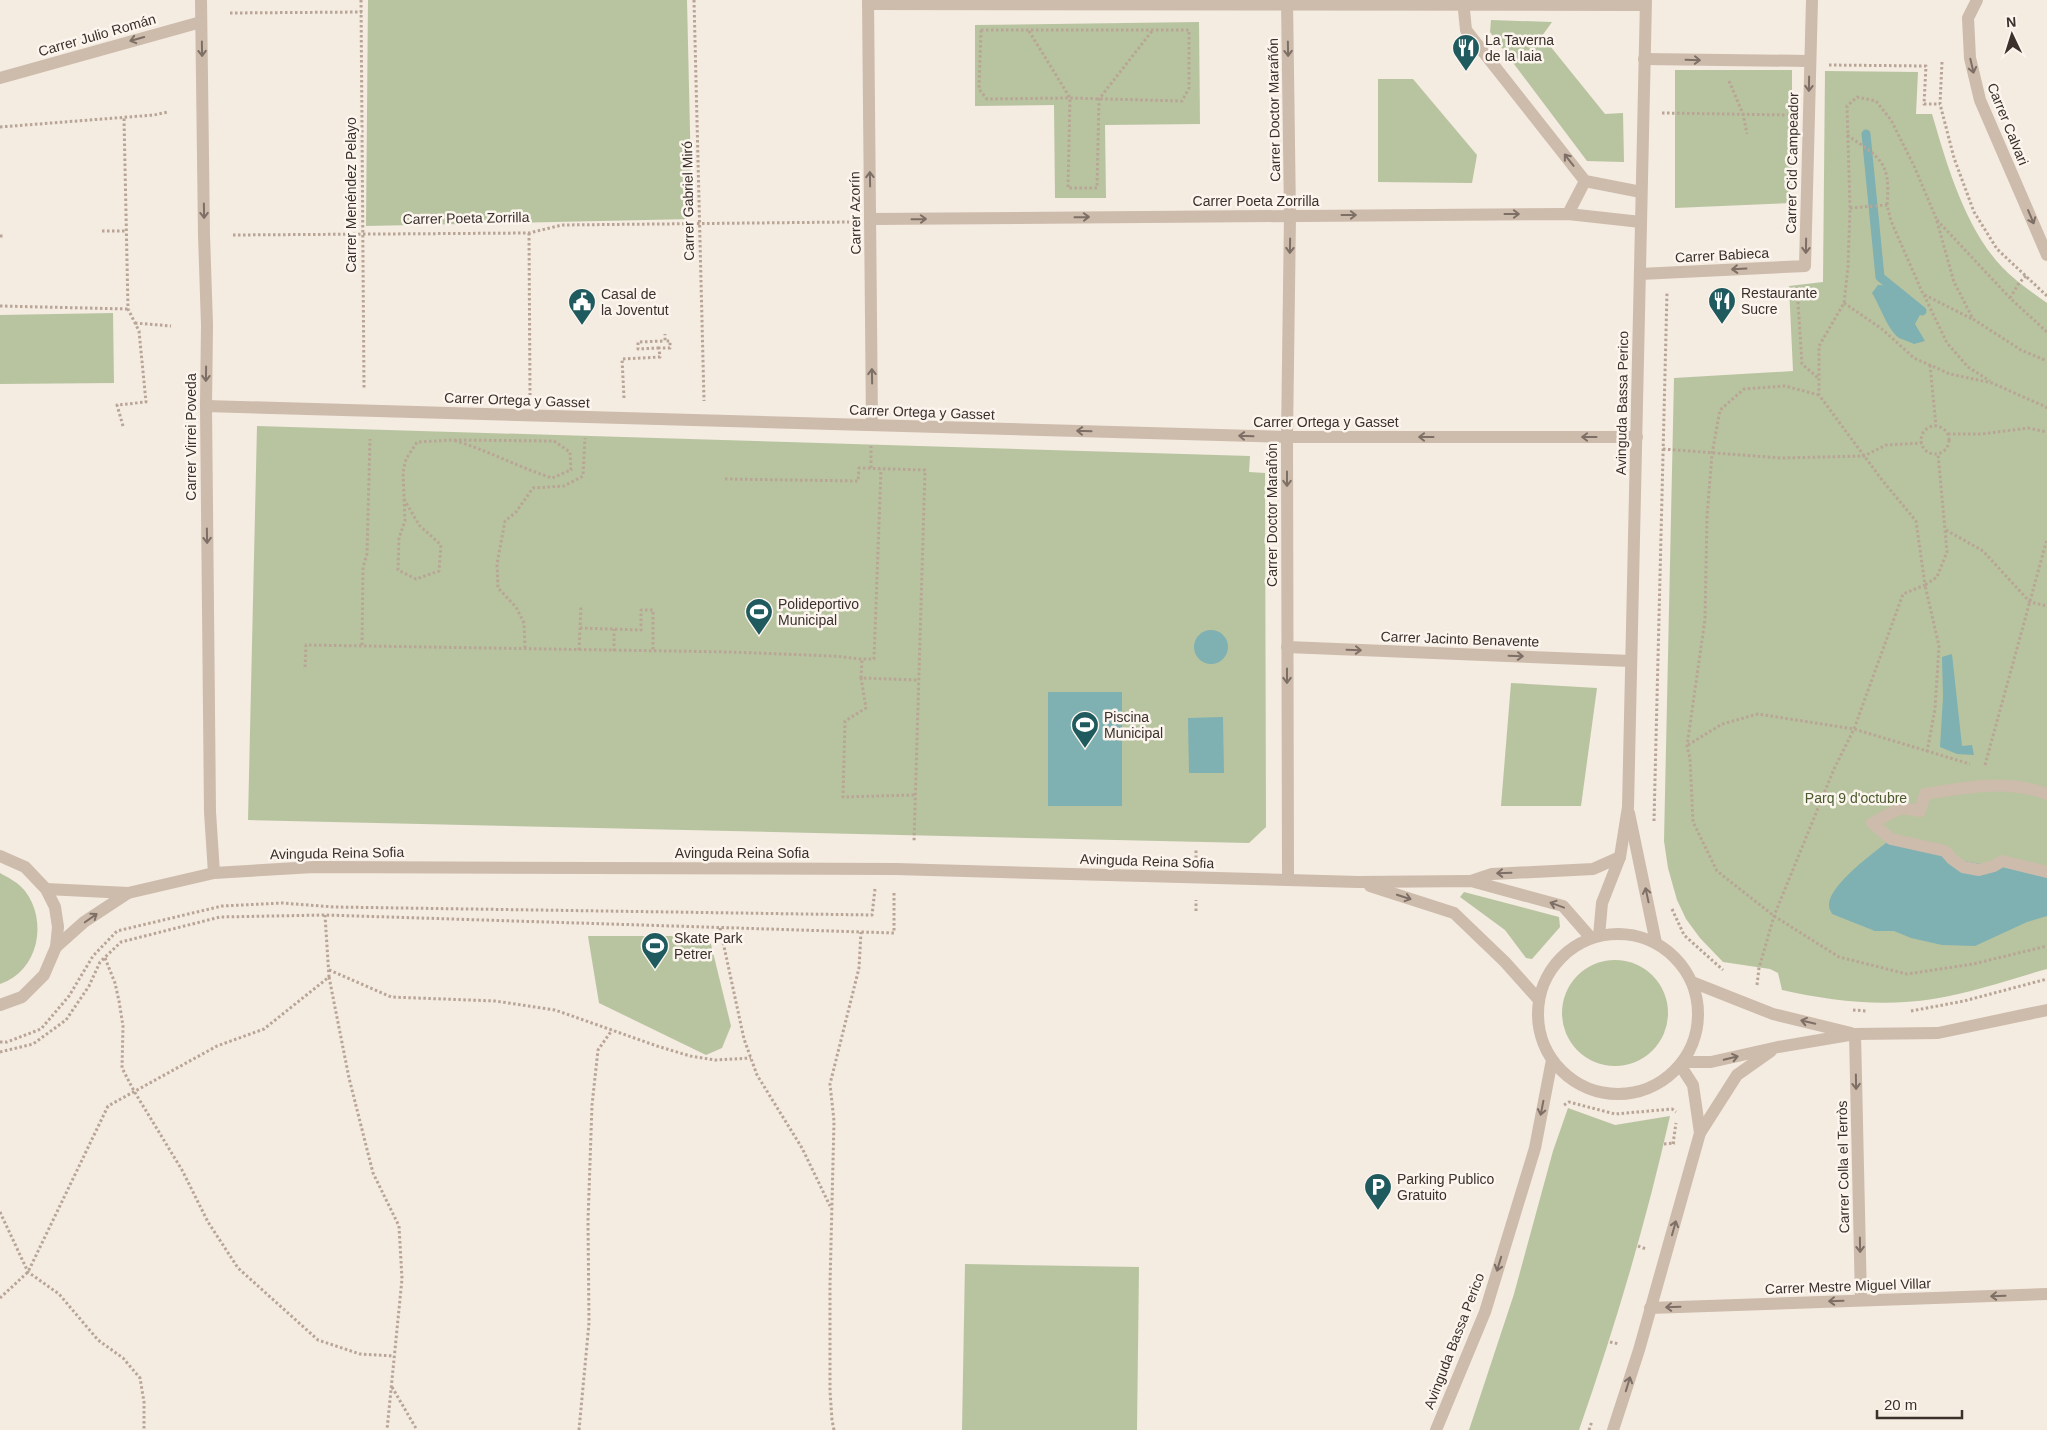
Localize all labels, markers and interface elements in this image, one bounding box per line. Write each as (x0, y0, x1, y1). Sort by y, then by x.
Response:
north arrow (1987, 10, 2037, 60)
street label: Carrer Julio Román (36, 11, 158, 59)
text: N (2005, 14, 2017, 30)
place label: La Taverna de la Iaia (1485, 32, 1554, 64)
restaurant icon: La Taverna de la Iaia (1451, 33, 1481, 72)
one-way arrow (130, 35, 146, 45)
street label: Carrer Doctor Marañón (1265, 38, 1283, 182)
one-way arrow (197, 40, 207, 56)
one-way arrow (1283, 40, 1293, 56)
one-way arrow (1684, 55, 1701, 65)
one-way arrow (1968, 58, 1977, 74)
one-way arrow (1804, 75, 1814, 91)
street label: Carrer Calvari (1984, 81, 2032, 167)
street label: Carrer Cid Campeador (1783, 92, 1801, 234)
street label: Carrer Menéndez Pelayo (343, 117, 359, 273)
street label: Carrer Gabriel Miró (679, 141, 697, 261)
one-way arrow (1563, 154, 1574, 167)
street label: Carrer Azorín (846, 171, 864, 255)
one-way arrow (865, 171, 875, 188)
street label: Carrer Poeta Zorrilla (1193, 193, 1320, 209)
one-way arrow (199, 203, 208, 219)
street label: Carrer Poeta Zorrilla (402, 209, 530, 227)
one-way arrow (1503, 209, 1519, 219)
one-way arrow (2026, 209, 2036, 224)
one-way arrow (1340, 210, 1357, 220)
one-way arrow (1073, 212, 1089, 222)
one-way arrow (910, 214, 927, 224)
one-way arrow (1285, 238, 1295, 254)
one-way arrow (1801, 238, 1811, 254)
street label: Carrer Babieca (1675, 245, 1770, 265)
one-way arrow (1732, 264, 1748, 274)
place label: Restaurante Sucre (1741, 285, 1817, 317)
place label: Casal de la Joventut (601, 286, 669, 318)
restaurant icon: Restaurante Sucre (1707, 286, 1737, 325)
public building icon: Casal de la Joventut (567, 287, 597, 326)
street label: Avinguda Bassa Perico (1613, 330, 1631, 475)
one-way arrow (201, 365, 211, 381)
one-way arrow (867, 369, 877, 385)
street label: Carrer Virrei Poveda (183, 373, 199, 501)
street label: Carrer Ortega y Gasset (444, 389, 590, 411)
street label: Carrer Ortega y Gasset (849, 401, 995, 423)
street label: Carrer Ortega y Gasset (1253, 414, 1399, 430)
one-way arrow (1076, 426, 1092, 436)
one-way arrow (1238, 431, 1254, 441)
one-way arrow (1418, 432, 1434, 442)
one-way arrow (1581, 432, 1597, 442)
street label: Carrer Doctor Marañón (1264, 443, 1280, 587)
one-way arrow (1282, 470, 1292, 486)
one-way arrow (202, 528, 212, 544)
place label: Polideportivo Municipal (778, 596, 859, 628)
sports icon: Polideportivo Municipal (744, 597, 774, 636)
street label: Carrer Jacinto Benavente (1380, 628, 1540, 650)
one-way arrow (1345, 645, 1361, 655)
one-way arrow (1508, 652, 1524, 661)
one-way arrow (1283, 668, 1292, 684)
place label: Piscina Municipal (1104, 709, 1163, 741)
sports icon: Piscina Municipal (1070, 710, 1100, 749)
park label: Parq 9 d'octubre (1805, 790, 1907, 806)
street label: Avinguda Reina Sofia (270, 844, 405, 862)
street label: Avinguda Reina Sofia (675, 845, 809, 861)
street label: Avinguda Reina Sofia (1080, 851, 1215, 871)
one-way arrow (1496, 868, 1512, 878)
one-way arrow (1642, 888, 1651, 904)
one-way arrow (1396, 893, 1412, 902)
one-way arrow (1550, 900, 1565, 909)
one-way arrow (83, 913, 97, 923)
place label: Skate Park Petrer (674, 930, 743, 962)
sports icon: Skate Park Petrer (640, 931, 670, 970)
one-way arrow (1800, 1017, 1816, 1026)
one-way arrow (1723, 1053, 1739, 1062)
one-way arrow (1851, 1074, 1861, 1090)
one-way arrow (1537, 1100, 1547, 1116)
street label: Carrer Colla el Terròs (1834, 1100, 1852, 1234)
place label: Parking Publico Gratuito (1397, 1171, 1494, 1203)
parking icon: Parking Publico Gratuito (1363, 1172, 1393, 1211)
one-way arrow (1670, 1220, 1679, 1236)
one-way arrow (1855, 1236, 1865, 1253)
one-way arrow (1494, 1256, 1504, 1272)
street label: Avinguda Bassa Perico (1421, 1270, 1487, 1411)
street label: Carrer Mestre Miguel Villar (1765, 1275, 1932, 1297)
one-way arrow (1991, 1291, 2007, 1300)
one-way arrow (1828, 1297, 1844, 1306)
one-way arrow (1666, 1302, 1682, 1312)
one-way arrow (1624, 1376, 1634, 1392)
scale bar (1877, 1388, 1962, 1420)
text: 20 m (1884, 1396, 1917, 1413)

